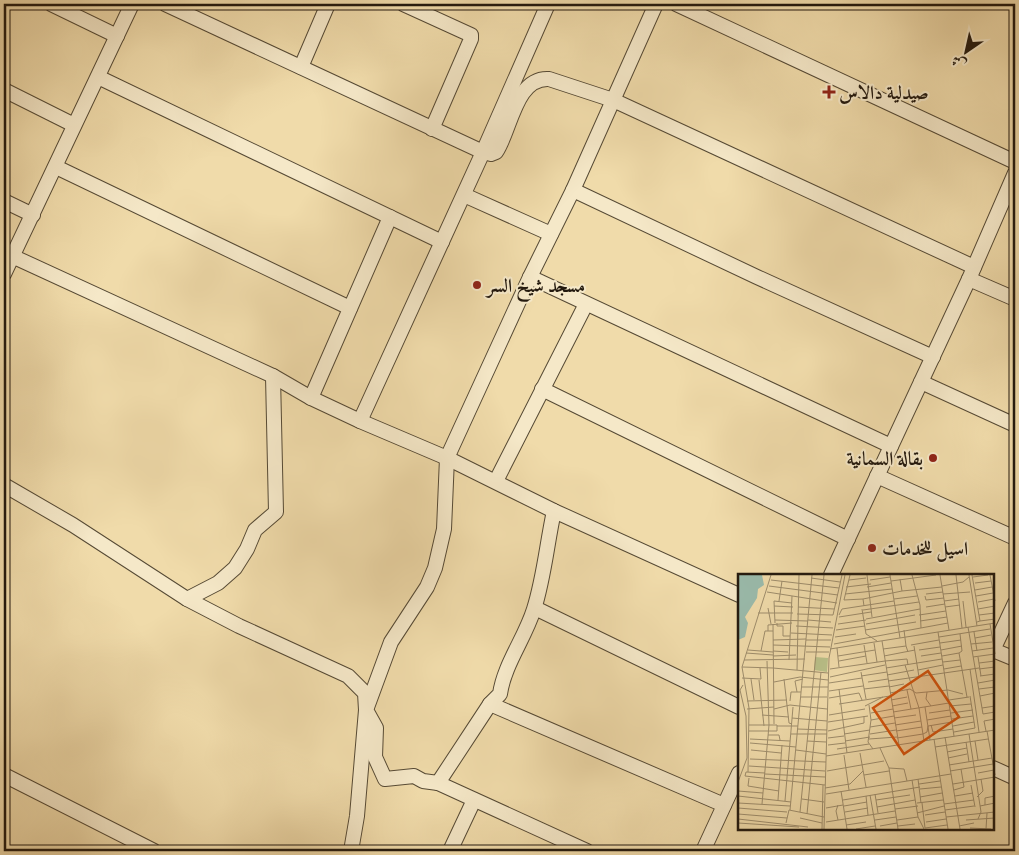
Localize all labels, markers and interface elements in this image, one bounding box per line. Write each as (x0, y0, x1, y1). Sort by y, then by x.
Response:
north arrow (942, 28, 992, 78)
text: ش (948, 51, 970, 73)
place label: صيدلية دالاس (839, 82, 929, 105)
marker: صيدلية دالاس (823, 86, 835, 98)
place label: مسجد شيخ السر (485, 275, 585, 303)
marker: مسجد شيخ السر (471, 279, 483, 291)
place label: بقالة السمانية (846, 448, 923, 471)
marker: بقالة السمانية (927, 452, 939, 464)
place label: اسيل للخدمات (882, 538, 968, 562)
marker: اسيل للخدمات (866, 542, 878, 554)
inset map (738, 574, 994, 830)

